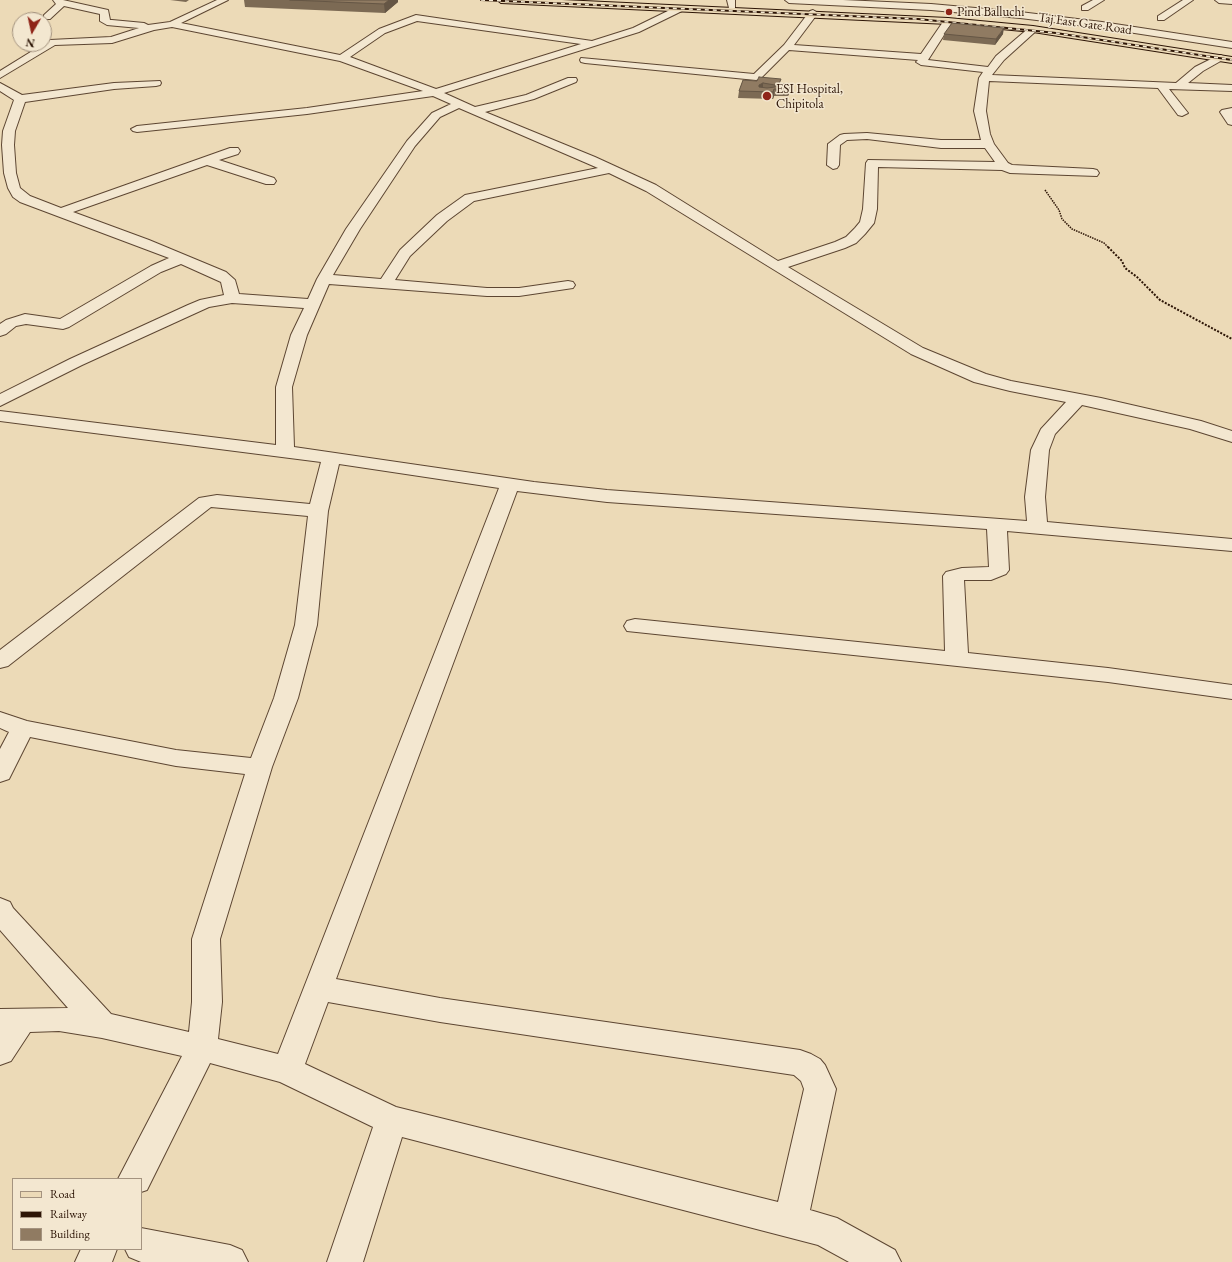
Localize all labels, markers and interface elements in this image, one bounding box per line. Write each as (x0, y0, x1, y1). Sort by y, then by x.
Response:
place label: Pind Balluchi (957, 4, 1024, 20)
marker: Pind Balluchi (944, 7, 954, 17)
street label: Taj East Gate Road (1037, 10, 1133, 38)
north arrow (12, 12, 52, 52)
text: N (25, 35, 36, 50)
place label: ESI Hospital, Chipitola (776, 81, 843, 112)
marker: ESI Hospital, Chipitola (761, 90, 773, 102)
legend (12, 1178, 142, 1250)
text: Road (50, 1186, 75, 1202)
text: Railway (50, 1206, 87, 1222)
text: Building (50, 1226, 90, 1242)

